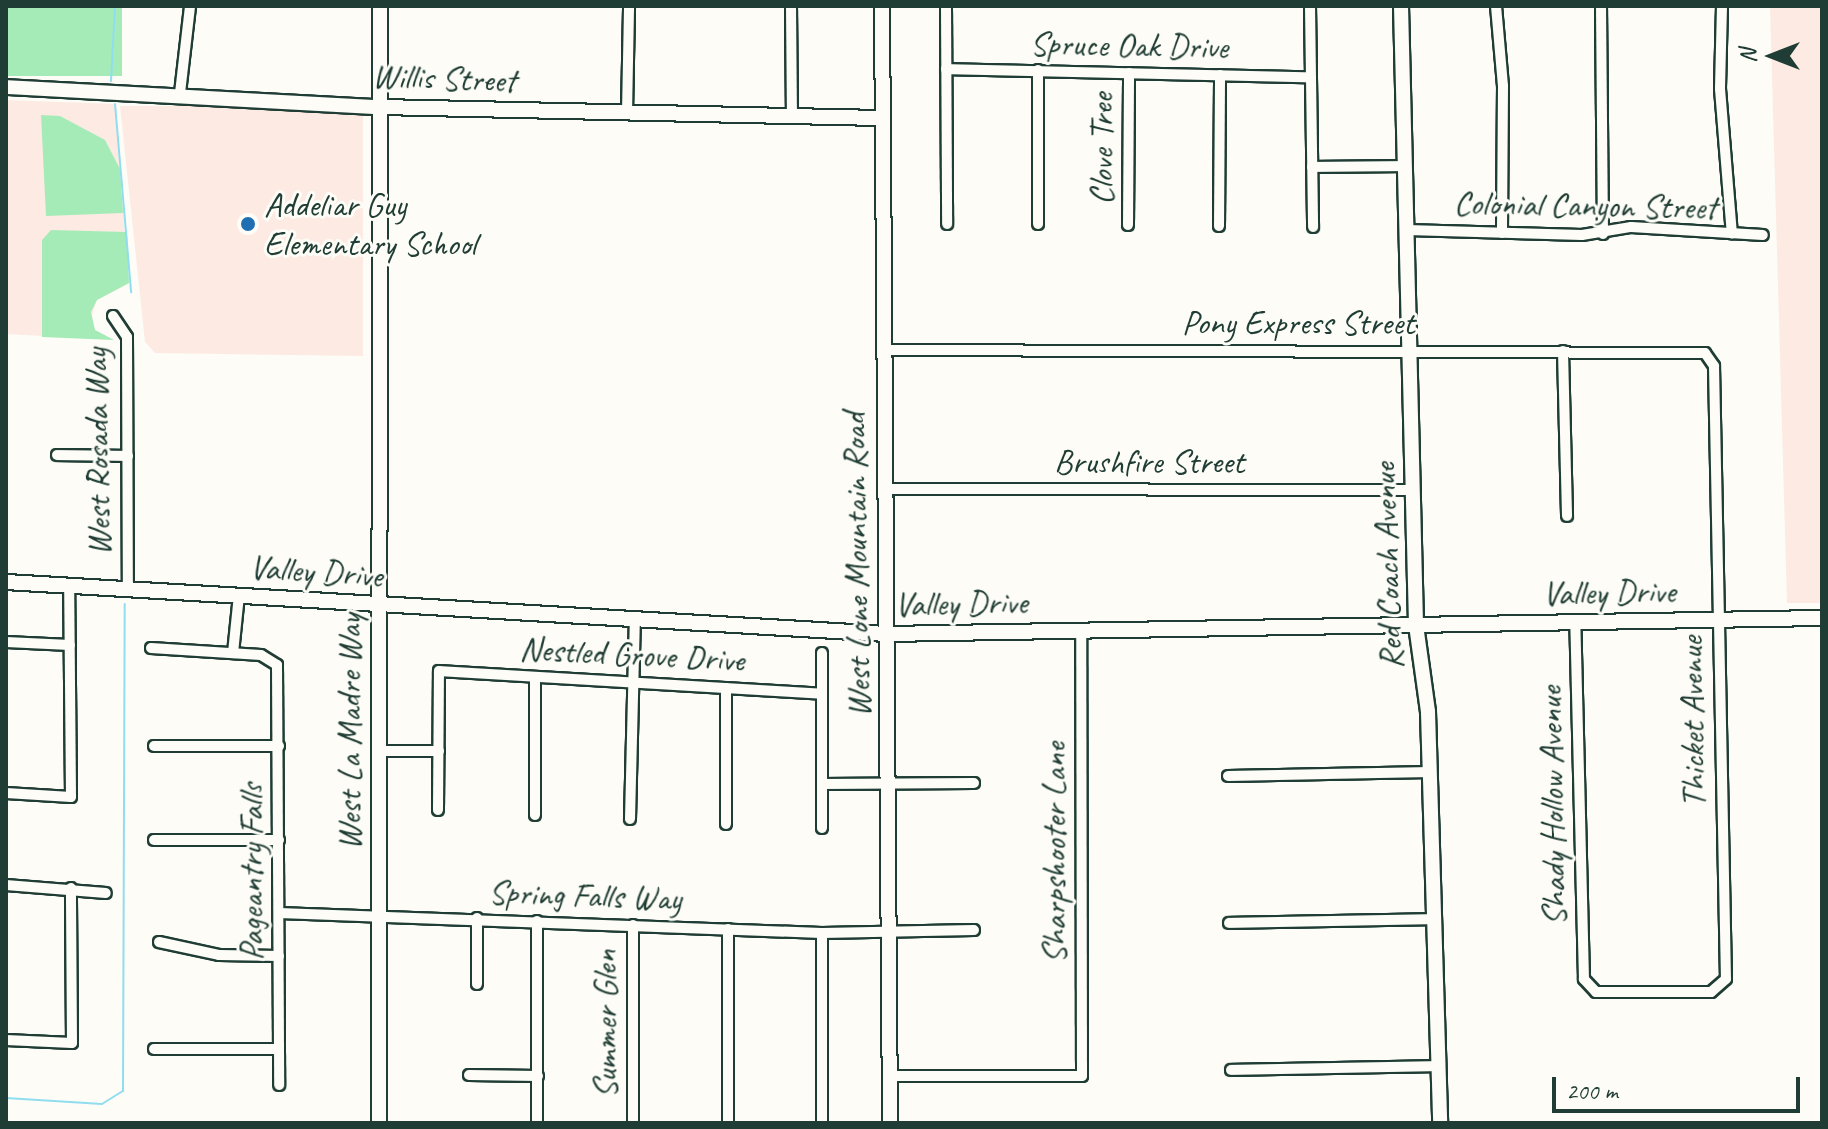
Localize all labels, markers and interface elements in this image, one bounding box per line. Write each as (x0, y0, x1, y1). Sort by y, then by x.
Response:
north arrow (1732, 16, 1812, 96)
street label: Spruce Oak Drive (1029, 23, 1229, 67)
text: N (1734, 49, 1762, 63)
street label: Willis Street (372, 55, 516, 101)
street label: Clove Tree (1081, 93, 1121, 205)
street label: Colonial Canyon Street (1453, 182, 1717, 228)
place label: Addeliar Guy Elementary School (264, 184, 476, 264)
marker: Addeliar Guy Elementary School (239, 215, 257, 233)
street label: Pony Express Street (1181, 303, 1415, 343)
street label: West Rosada Way (75, 348, 119, 556)
street label: West Lone Mountain Road (833, 412, 879, 718)
street label: Brushfire Street (1054, 442, 1244, 482)
street label: Red Coach Avenue (1363, 462, 1411, 670)
street label: Valley Drive (248, 546, 384, 596)
street label: Valley Drive (1542, 570, 1676, 614)
street label: Valley Drive (894, 581, 1028, 625)
street label: West La Madre Way (329, 613, 369, 851)
street label: Nestled Grove Drive (518, 628, 746, 680)
street label: Thicket Avenue (1670, 636, 1714, 808)
street label: Shady Hollow Avenue (1530, 686, 1574, 926)
street label: Sharpshooter Lane (1034, 742, 1074, 964)
street label: Pageantry Falls (231, 783, 271, 961)
street label: Spring Falls Way (487, 871, 683, 919)
street label: Summer Glen (585, 950, 625, 1098)
scale bar (1556, 1061, 1804, 1111)
text: 200 m (1566, 1076, 1618, 1106)

